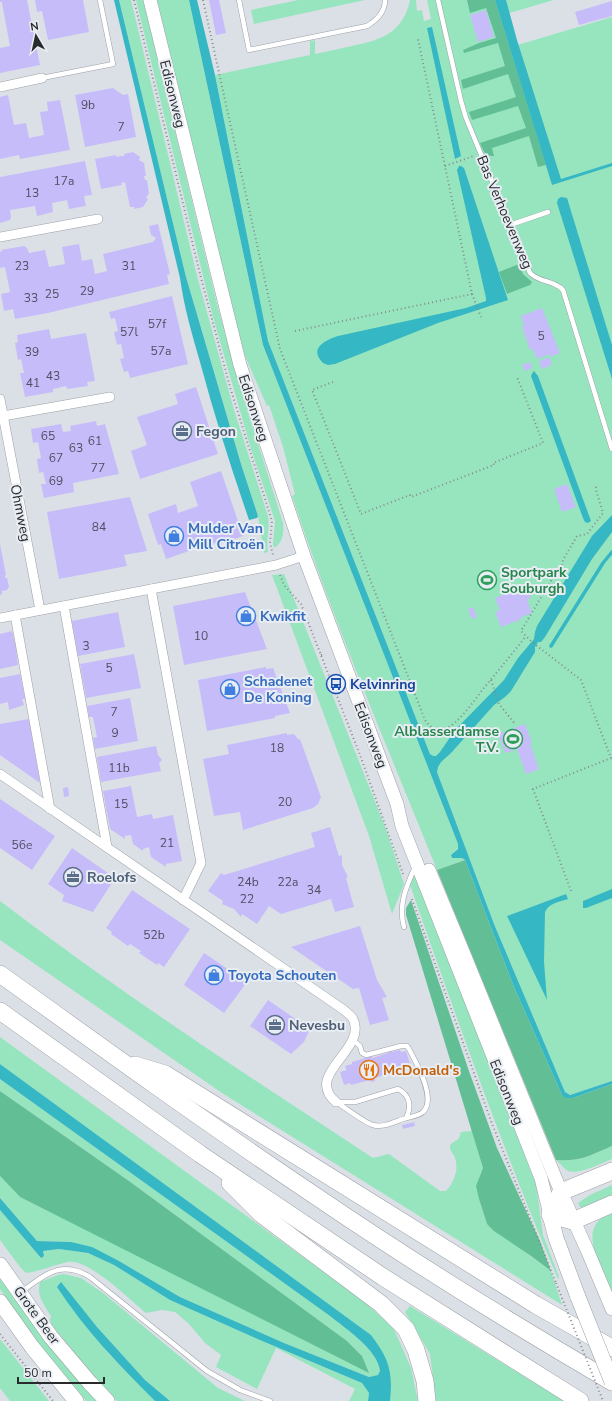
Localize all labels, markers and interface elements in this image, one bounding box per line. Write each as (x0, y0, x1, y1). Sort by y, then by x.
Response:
north arrow (16, 16, 56, 56)
text: N (29, 19, 40, 35)
street label: Edisonweg (155, 58, 190, 130)
house number: 9b (81, 97, 95, 113)
house number: 7 (117, 119, 125, 135)
street label: Bas Verhoevenweg (472, 153, 537, 272)
house number: 17a (54, 173, 74, 189)
house number: 13 (25, 185, 39, 201)
house number: 23 (15, 258, 29, 274)
house number: 31 (122, 258, 136, 274)
house number: 29 (80, 283, 94, 299)
house number: 25 (45, 286, 59, 302)
house number: 33 (24, 290, 38, 306)
house number: 57f (148, 316, 167, 332)
house number: 57l (120, 324, 138, 340)
house number: 5 (537, 328, 545, 344)
house number: 57a (151, 343, 171, 359)
house number: 39 (25, 344, 39, 360)
house number: 43 (46, 368, 60, 384)
street label: Edisonweg (234, 372, 273, 444)
house number: 41 (26, 375, 40, 391)
office icon: Fegon (171, 420, 193, 442)
place label: Fegon (196, 422, 236, 441)
house number: 65 (41, 428, 55, 444)
house number: 61 (88, 433, 102, 449)
house number: 63 (69, 440, 83, 456)
house number: 67 (49, 450, 63, 466)
house number: 77 (91, 460, 105, 476)
house number: 69 (49, 473, 63, 489)
street label: Ohmweg (6, 483, 35, 543)
house number: 84 (92, 519, 106, 535)
place label: Mulder Van Mill Citroën (188, 519, 264, 554)
shop icon: Mulder Van Mill Citroën (163, 525, 185, 547)
place label: Sportpark Souburgh (501, 563, 567, 598)
sports icon: Sportpark Souburgh (476, 569, 498, 591)
shop icon: Kwikfit (235, 605, 257, 627)
place label: Kwikfit (260, 607, 306, 626)
house number: 10 (194, 628, 208, 644)
house number: 3 (82, 638, 90, 654)
house number: 5 (105, 660, 113, 676)
place label: Schadenet De Koning (244, 672, 313, 707)
bus stop icon: Kelvinring (325, 673, 347, 695)
place label: Kelvinring (350, 675, 416, 694)
shop icon: Schadenet De Koning (219, 678, 241, 700)
street label: Edisonweg (349, 699, 392, 771)
house number: 7 (110, 704, 118, 720)
place label: Alblasserdamse T.V. (394, 722, 499, 757)
house number: 9 (111, 725, 119, 741)
sports icon: Alblasserdamse T.V. (502, 728, 524, 750)
house number: 18 (270, 740, 284, 756)
house number: 11b (108, 760, 130, 776)
house number: 20 (278, 794, 292, 810)
house number: 15 (114, 796, 128, 812)
house number: 21 (160, 835, 174, 851)
house number: 56e (12, 837, 32, 853)
office icon: Roelofs (62, 866, 84, 888)
place label: Roelofs (87, 868, 136, 887)
house number: 24b (237, 874, 259, 890)
house number: 22a (278, 874, 298, 890)
house number: 34 (307, 882, 321, 898)
house number: 22 (240, 891, 254, 907)
house number: 52b (143, 927, 165, 943)
shop icon: Toyota Schouten (203, 964, 225, 986)
place label: Toyota Schouten (228, 966, 336, 985)
office icon: Nevesbu (264, 1014, 286, 1036)
place label: Nevesbu (289, 1016, 345, 1035)
street label: Edisonweg (485, 1057, 528, 1128)
restaurant icon: McDonald's (358, 1059, 380, 1081)
place label: McDonald's (383, 1061, 460, 1080)
street label: Grote Beer (9, 1282, 64, 1348)
scale bar (18, 1359, 104, 1385)
text: 50 m (24, 1365, 52, 1381)

